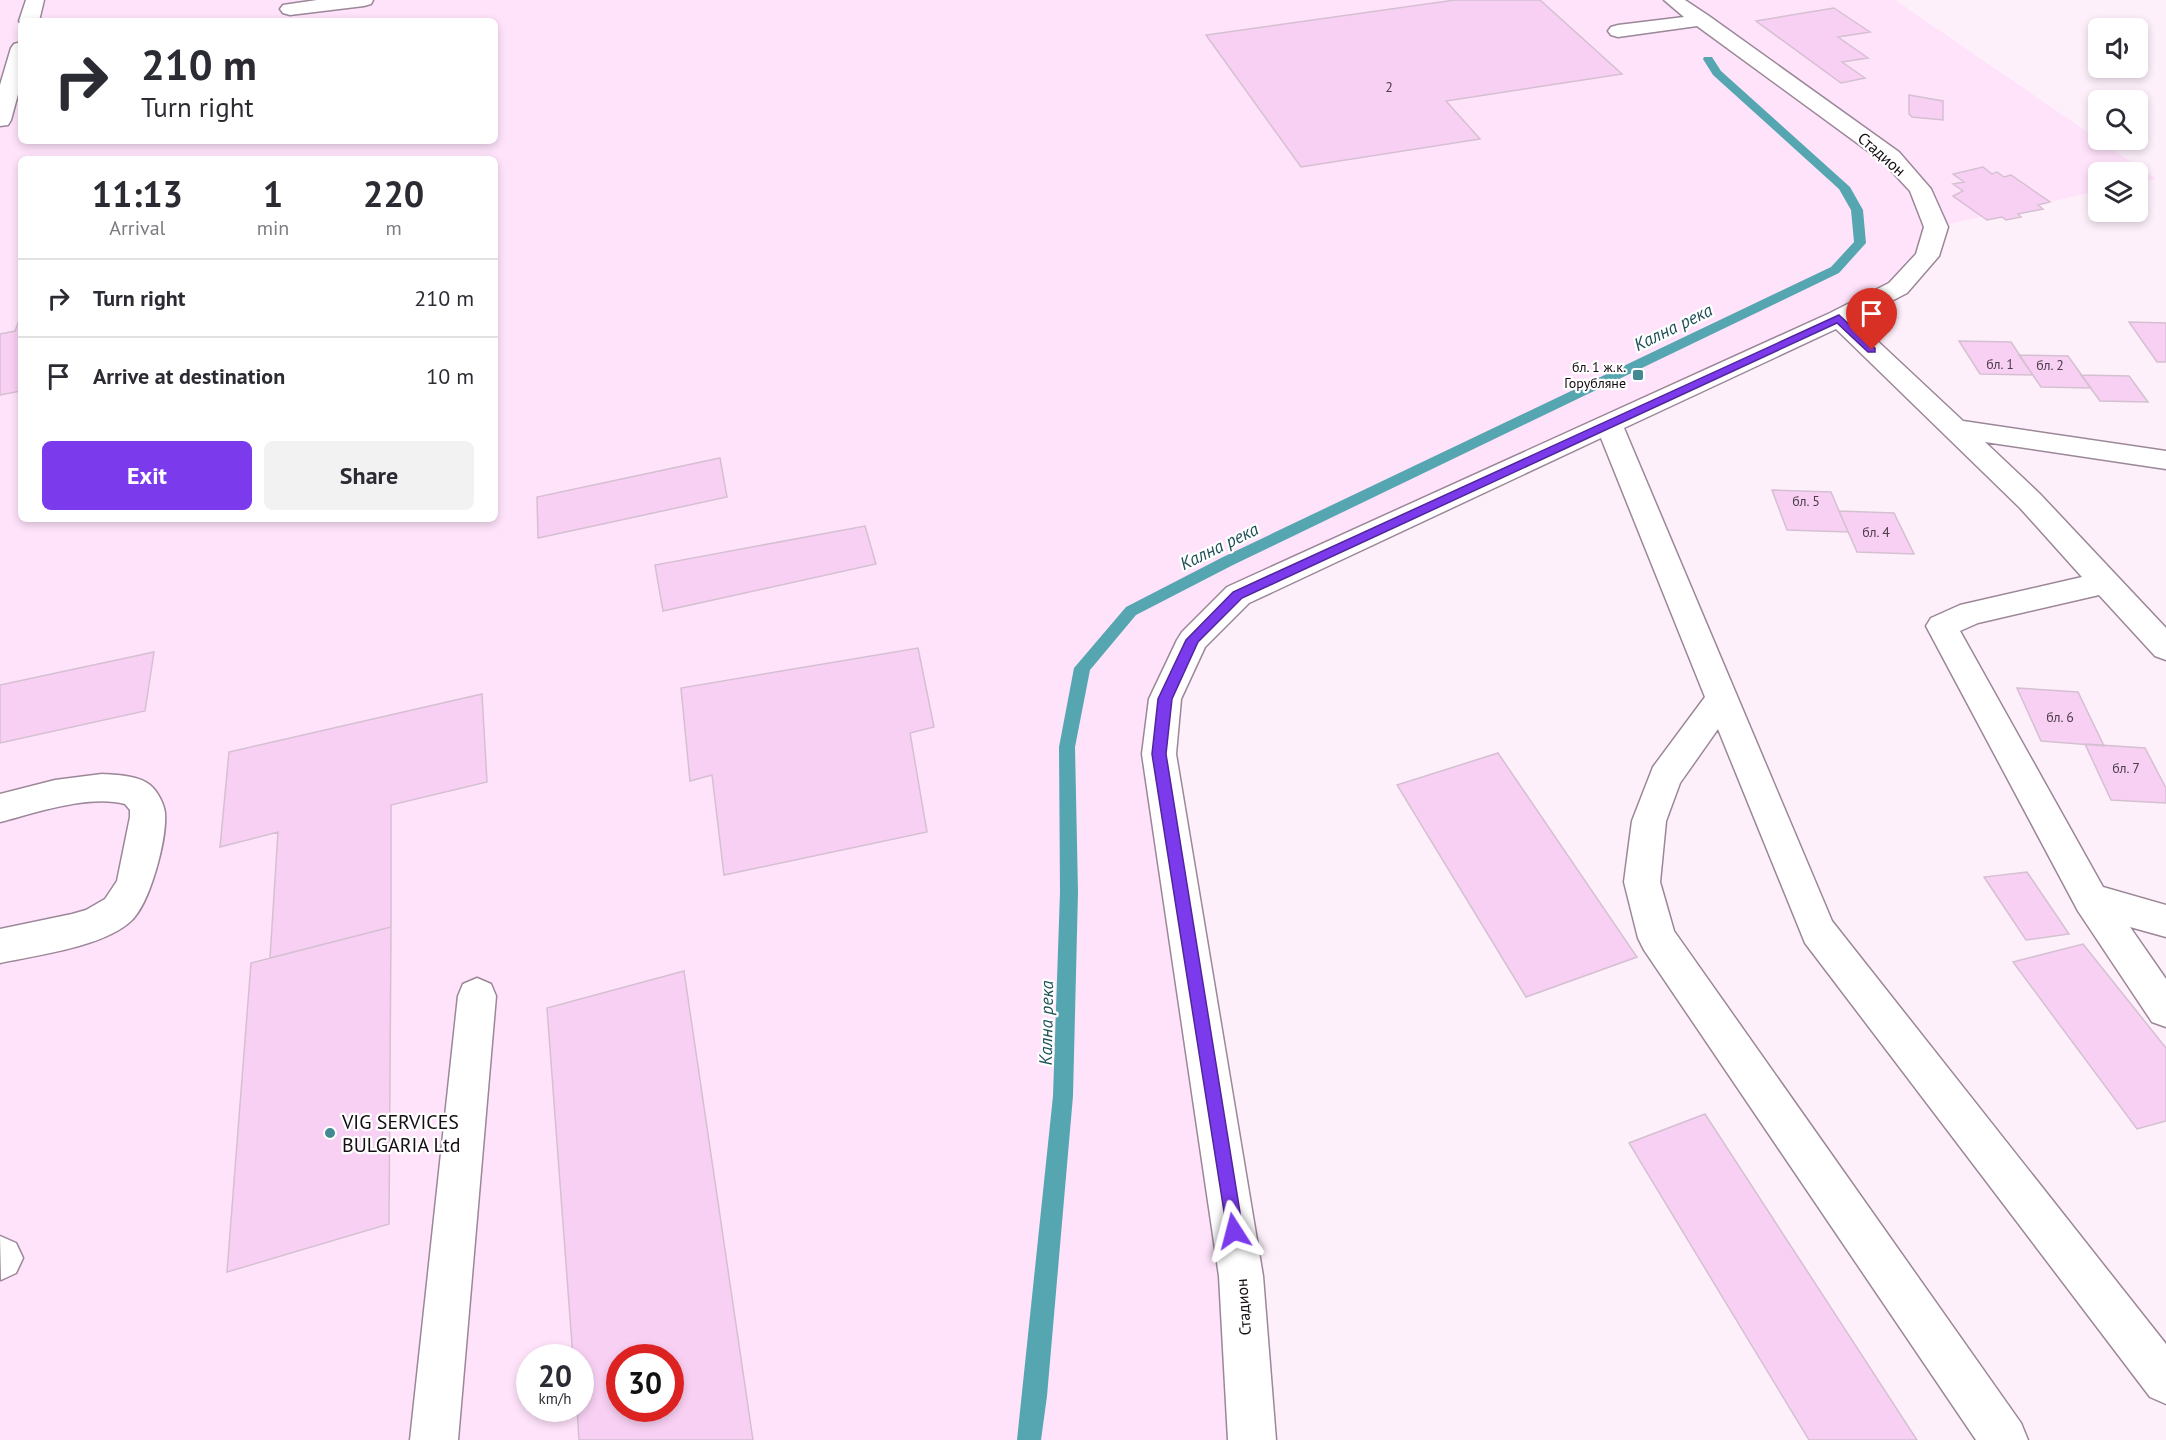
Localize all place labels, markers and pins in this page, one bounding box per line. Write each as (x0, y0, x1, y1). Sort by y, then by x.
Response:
pin (1846, 288, 1897, 350)
place label: бл. 1 ж.к. Горубляне (1564, 358, 1626, 392)
marker: бл. 1 ж.к. Горубляне (1631, 368, 1645, 382)
place label: VIG SERVICES BULGARIA Ltd (341, 1109, 461, 1158)
marker: VIG SERVICES BULGARIA Ltd (323, 1126, 337, 1140)

